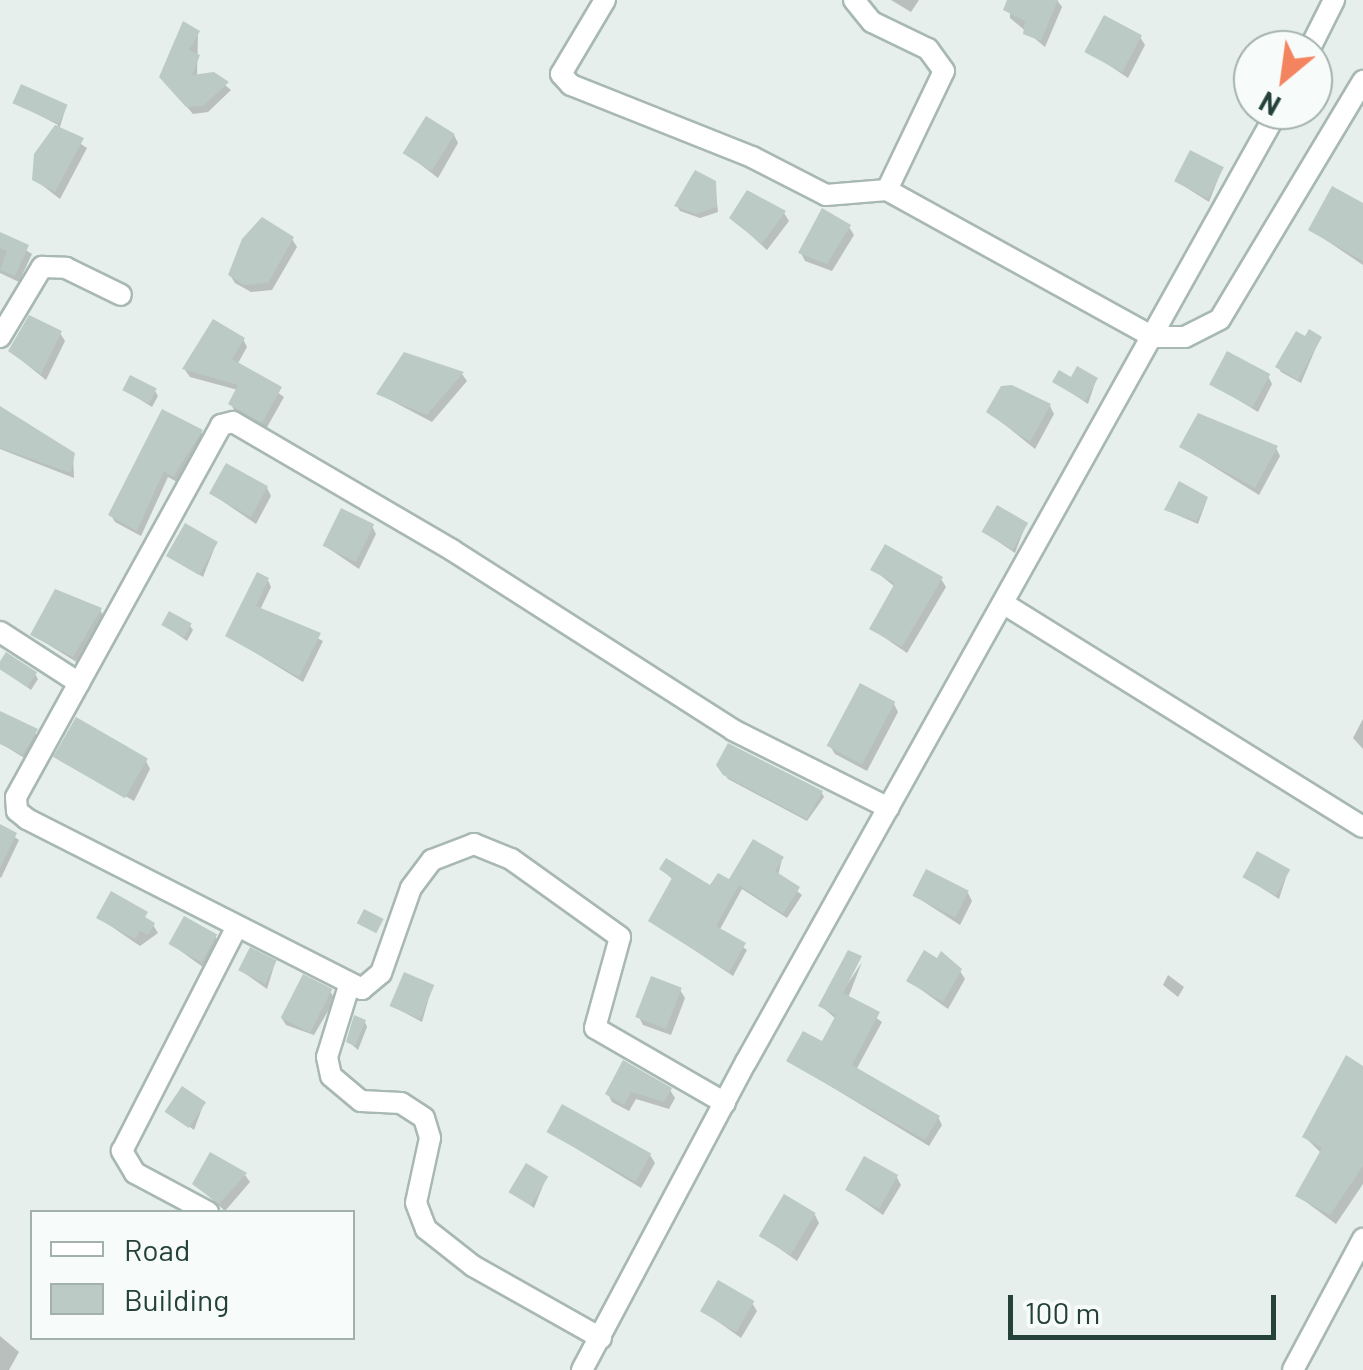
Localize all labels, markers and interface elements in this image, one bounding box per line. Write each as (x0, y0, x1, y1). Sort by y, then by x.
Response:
north arrow (1233, 30, 1333, 130)
text: N (1253, 85, 1286, 124)
legend (30, 1210, 355, 1340)
text: Road (124, 1231, 190, 1267)
scale bar (1013, 1275, 1280, 1337)
text: Building (124, 1281, 229, 1317)
text: 100 m (1025, 1294, 1100, 1330)

